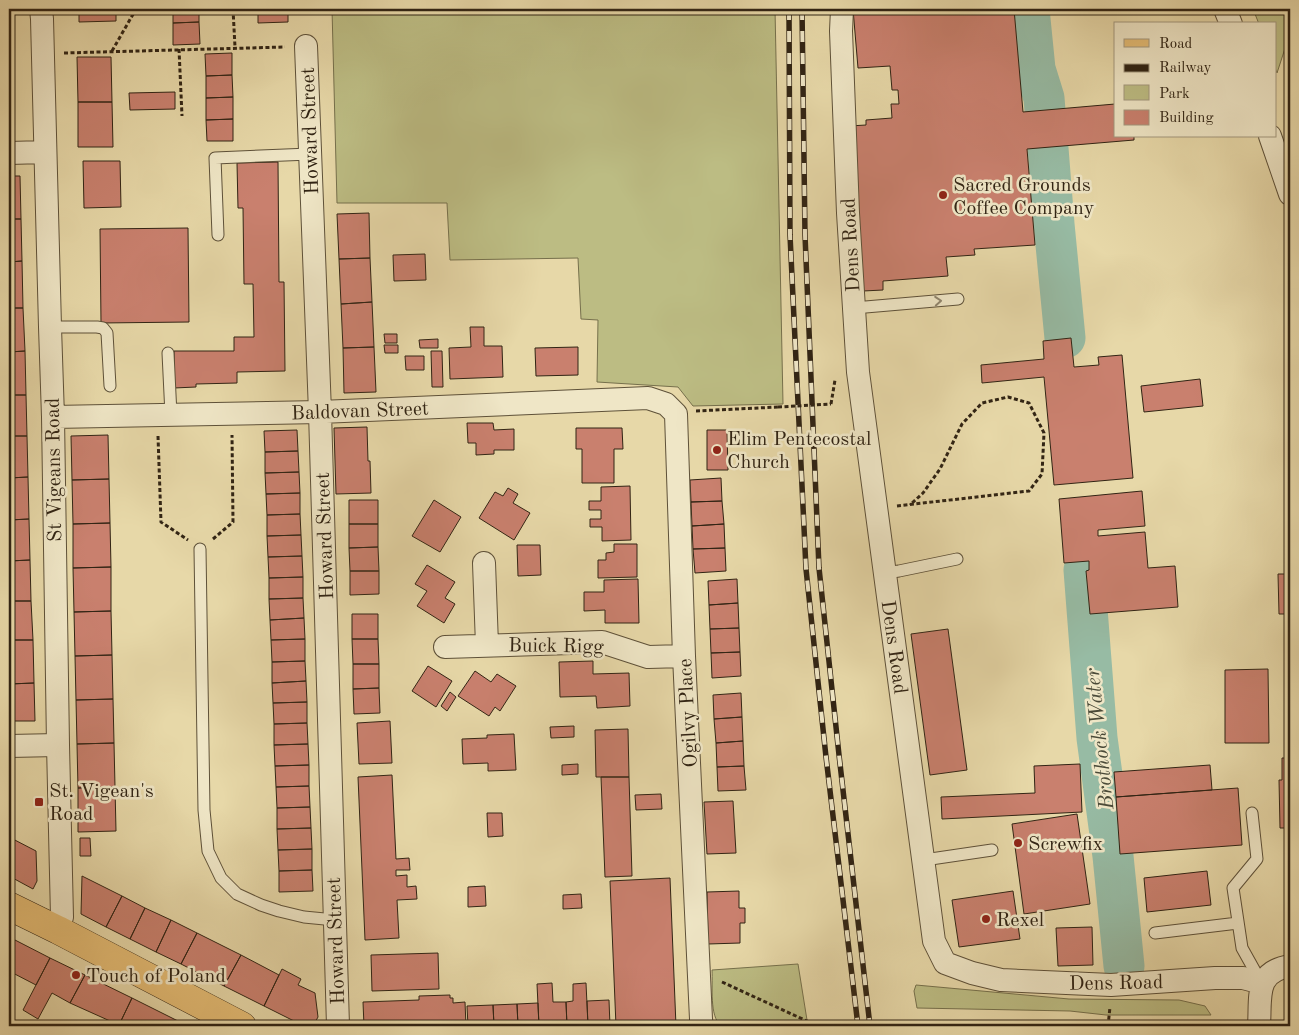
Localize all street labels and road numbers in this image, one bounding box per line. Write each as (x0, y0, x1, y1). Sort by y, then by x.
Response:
street label: Howard Street (299, 67, 323, 195)
street label: Dens Road (840, 197, 864, 293)
street label: St Vigeans Road (44, 398, 66, 542)
street label: Baldovan Street (291, 400, 429, 424)
street label: Howard Street (314, 472, 338, 600)
street label: Dens Road (877, 599, 909, 695)
street label: Buick Rigg (508, 636, 604, 658)
street label: Ogilvy Place (676, 658, 702, 768)
street label: Howard Street (325, 877, 349, 1005)
street label: Dens Road (1069, 973, 1163, 995)

